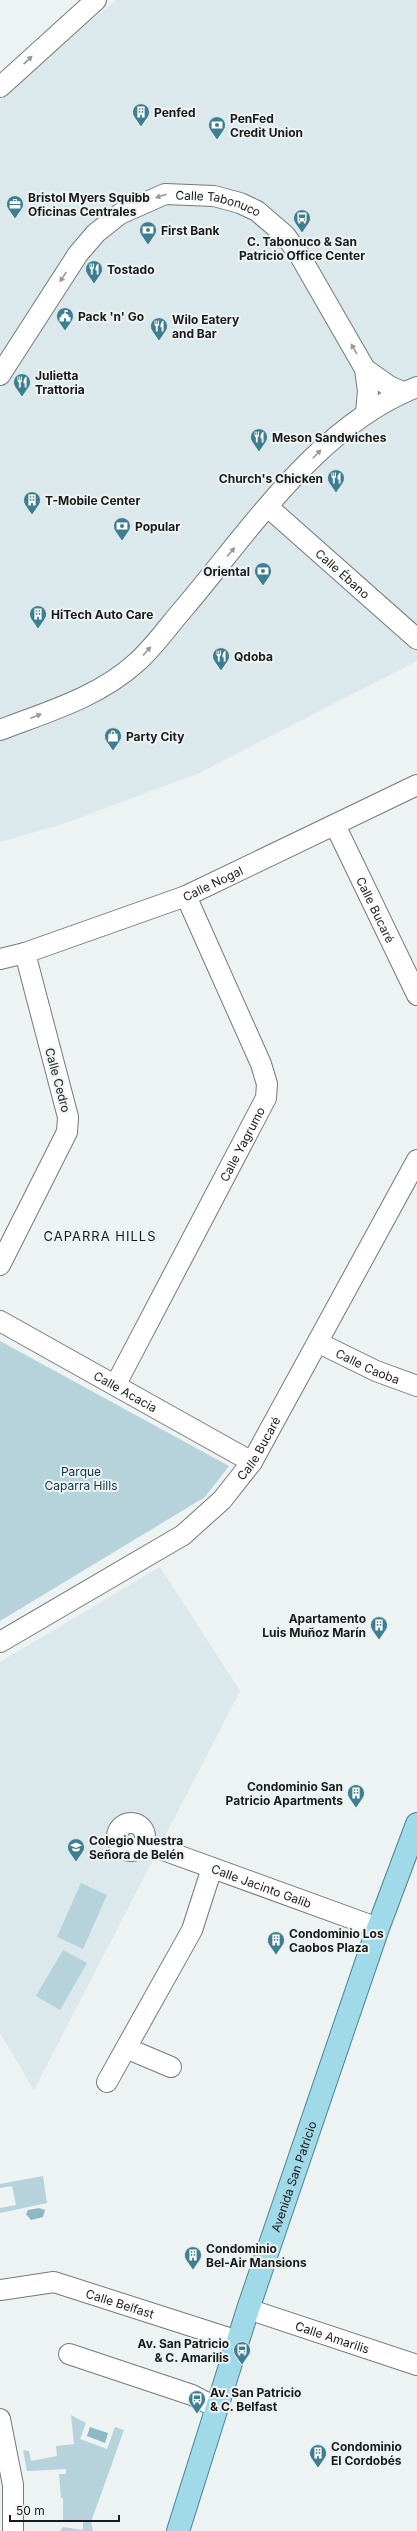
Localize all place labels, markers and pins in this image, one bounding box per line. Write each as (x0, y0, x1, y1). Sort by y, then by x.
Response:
building icon: Penfed (131, 102, 151, 127)
place label: Penfed (154, 105, 196, 120)
place label: PenFed Credit Union (230, 111, 303, 140)
bank icon: PenFed Credit Union (207, 115, 227, 140)
place label: Bristol Myers Squibb Oficinas Centrales (28, 190, 150, 219)
office icon: Bristol Myers Squibb Oficinas Centrales (5, 194, 25, 219)
bus stop icon: C. Tabonuco & San Patricio Office Center (292, 208, 312, 233)
bank icon: First Bank (138, 220, 158, 245)
place label: First Bank (161, 223, 220, 238)
place label: C. Tabonuco & San Patricio Office Center (239, 234, 365, 263)
restaurant icon: Tostado (84, 259, 104, 284)
place label: Tostado (107, 262, 155, 277)
public building icon: Pack 'n' Go (55, 306, 75, 331)
place label: Pack 'n' Go (78, 309, 144, 324)
place label: Wilo Eatery and Bar (172, 312, 240, 341)
restaurant icon: Wilo Eatery and Bar (149, 316, 169, 341)
place label: Julietta Trattoria (35, 368, 85, 397)
restaurant icon: Julietta Trattoria (12, 372, 32, 397)
restaurant icon: Meson Sandwiches (249, 427, 269, 452)
place label: Meson Sandwiches (272, 430, 387, 445)
restaurant icon: Church's Chicken (326, 468, 346, 493)
place label: Church's Chicken (219, 471, 323, 486)
building icon: T-Mobile Center (22, 490, 42, 515)
place label: T-Mobile Center (45, 493, 141, 508)
bank icon: Popular (112, 516, 132, 541)
place label: Popular (135, 519, 180, 534)
bank icon: Oriental (253, 561, 273, 586)
place label: Oriental (203, 564, 250, 579)
building icon: HiTech Auto Care (28, 604, 48, 629)
place label: HiTech Auto Care (51, 607, 153, 622)
restaurant icon: Qdoba (211, 646, 231, 671)
place label: Qdoba (234, 649, 273, 664)
shop icon: Party City (103, 726, 123, 751)
place label: Party City (126, 729, 185, 744)
place label: Apartamento Luis Muñoz Marín (262, 1611, 366, 1640)
building icon: Apartamento Luis Muñoz Marín (369, 1615, 389, 1640)
place label: Condominio San Patricio Apartments (226, 1779, 343, 1808)
building icon: Condominio San Patricio Apartments (346, 1783, 366, 1808)
place label: Colegio Nuestra Señora de Belén (89, 1833, 184, 1862)
school or university icon: Colegio Nuestra Señora de Belén (66, 1837, 86, 1862)
place label: Condominio Los Caobos Plaza (289, 1926, 384, 1955)
building icon: Condominio Los Caobos Plaza (266, 1930, 286, 1955)
place label: Condominio Bel-Air Mansions (206, 2241, 307, 2270)
building icon: Condominio Bel-Air Mansions (183, 2245, 203, 2270)
place label: Av. San Patricio & C. Amarilis (138, 2336, 229, 2365)
bus stop icon: Av. San Patricio & C. Amarilis (232, 2340, 252, 2365)
place label: Av. San Patricio & C. Belfast (210, 2385, 301, 2414)
bus stop icon: Av. San Patricio & C. Belfast (187, 2389, 207, 2414)
place label: Condominio El Cordobés (331, 2439, 402, 2468)
building icon: Condominio El Cordobés (308, 2443, 328, 2468)

